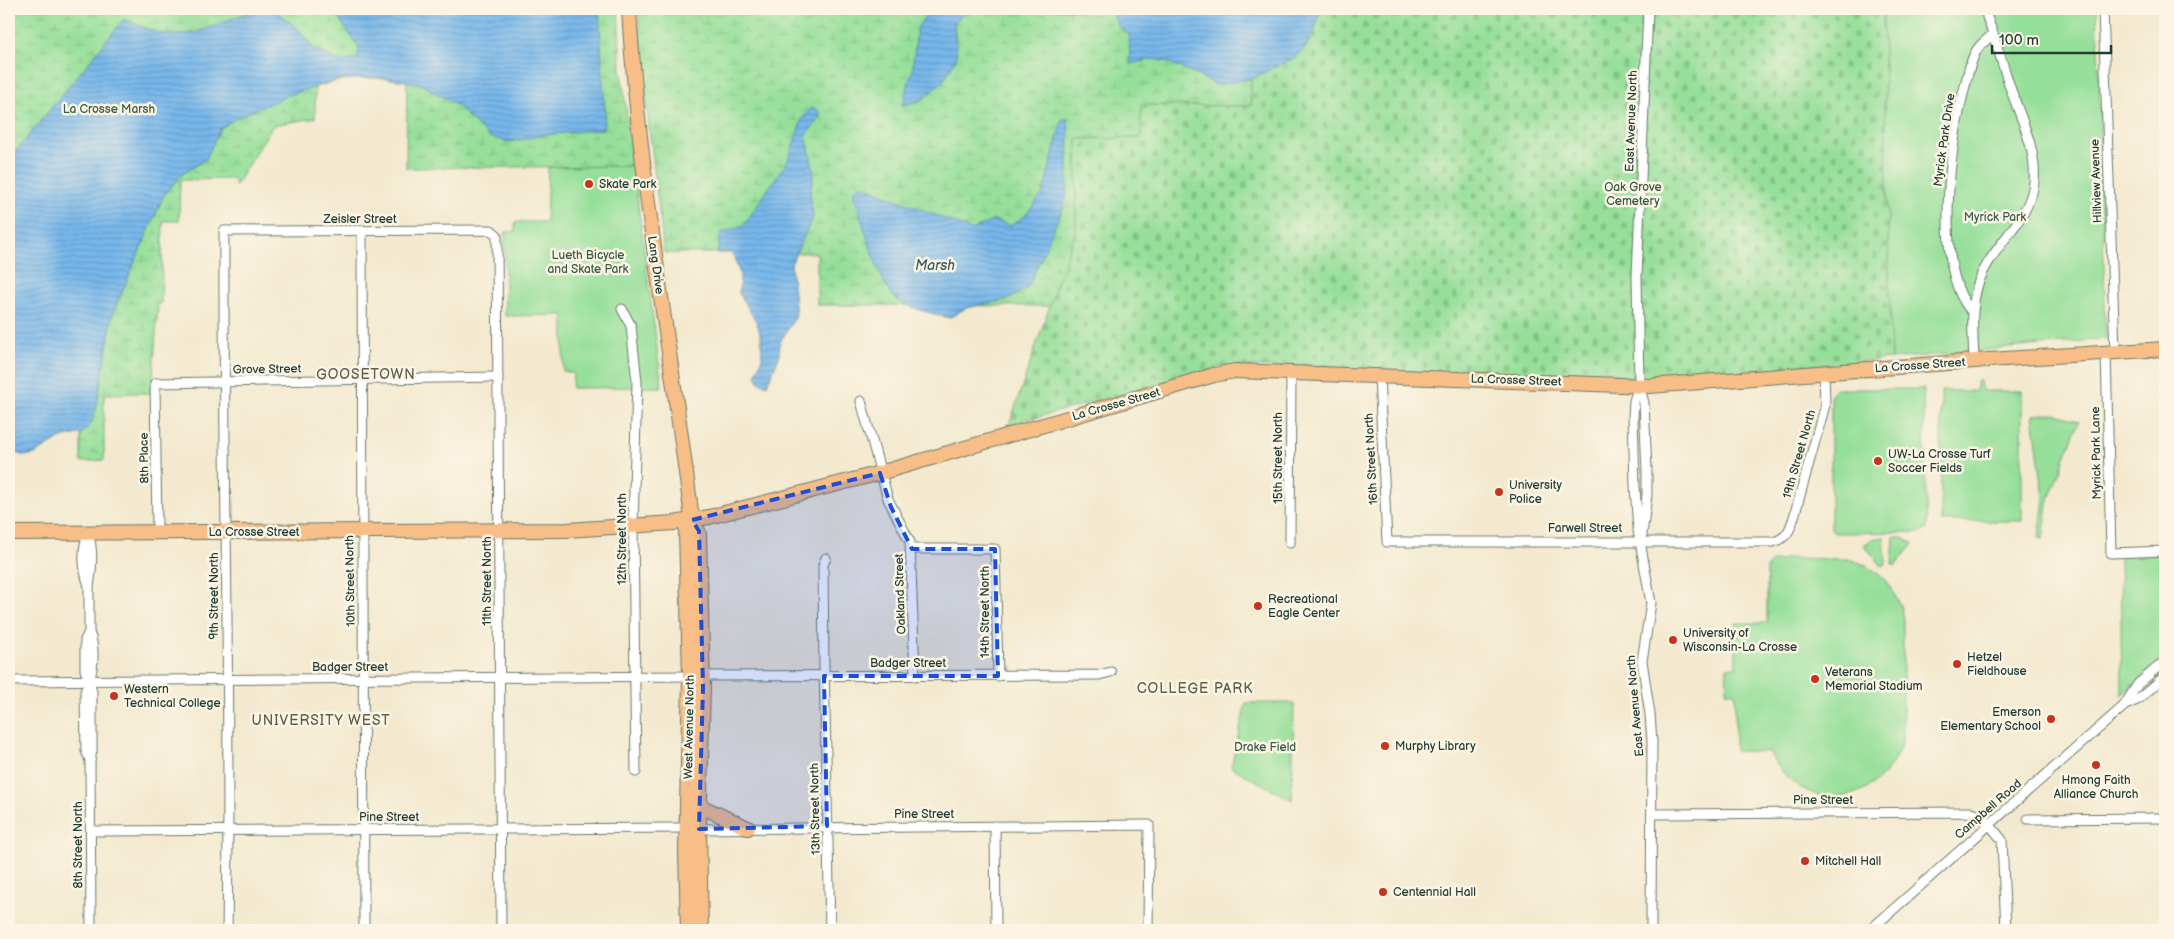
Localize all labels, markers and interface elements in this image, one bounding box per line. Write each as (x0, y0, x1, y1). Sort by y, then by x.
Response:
scale bar (1992, 22, 2110, 54)
text: 100 m (1999, 31, 2039, 50)
street label: East Avenue North (1622, 70, 1641, 172)
street label: Myrick Park Drive (1931, 93, 1958, 188)
park label: La Crosse Marsh (63, 102, 156, 117)
street label: Hillview Avenue (2088, 139, 2105, 223)
place label: Skate Park (599, 177, 657, 192)
marker: Skate Park (583, 178, 595, 190)
park label: Oak Grove Cemetery (1604, 180, 1662, 209)
park label: Myrick Park (1964, 210, 2026, 225)
street label: Zeisler Street (322, 212, 397, 227)
street label: Lang Drive (644, 235, 667, 295)
park label: Lueth Bicycle and Skate Park (548, 248, 629, 277)
water label: Marsh (915, 257, 955, 274)
street label: La Crosse Street (1874, 355, 1966, 376)
street label: Grove Street (233, 361, 302, 378)
district label: GOOSETOWN (316, 366, 416, 383)
street label: La Crosse Street (1470, 371, 1562, 390)
street label: La Crosse Street (1070, 385, 1162, 424)
street label: Myrick Park Lane (2088, 406, 2105, 500)
street label: 19th Street North (1780, 408, 1819, 500)
street label: 15th Street North (1271, 412, 1286, 504)
street label: 16th Street North (1362, 412, 1381, 505)
street label: 8th Place (137, 432, 152, 484)
place label: UW-La Crosse Turf Soccer Fields (1888, 447, 1991, 476)
marker: UW-La Crosse Turf Soccer Fields (1872, 455, 1884, 467)
place label: University Police (1509, 478, 1562, 507)
marker: University Police (1493, 486, 1505, 498)
street label: 12th Street North (615, 493, 630, 585)
street label: Farwell Street (1548, 521, 1622, 536)
street label: La Crosse Street (209, 525, 300, 540)
street label: 10th Street North (342, 535, 359, 627)
street label: 11th Street North (480, 536, 495, 626)
street label: 9th Street North (207, 552, 222, 640)
street label: Oakland Street (892, 553, 909, 635)
street label: 14th Street North (978, 566, 993, 658)
place label: Recreational Eagle Center (1268, 592, 1340, 621)
marker: Recreational Eagle Center (1252, 600, 1264, 612)
place label: University of Wisconsin-La Crosse (1683, 626, 1797, 655)
marker: University of Wisconsin-La Crosse (1667, 634, 1679, 646)
place label: Hetzel Fieldhouse (1967, 650, 2027, 679)
street label: East Avenue North (1624, 654, 1647, 757)
street label: Badger Street (870, 656, 946, 671)
marker: Hetzel Fieldhouse (1951, 658, 1963, 670)
street label: Badger Street (312, 660, 388, 675)
place label: Veterans Memorial Stadium (1825, 665, 1923, 694)
marker: Veterans Memorial Stadium (1809, 673, 1821, 685)
street label: West Avenue North (681, 674, 698, 779)
district label: COLLEGE PARK (1137, 680, 1253, 697)
place label: Western Technical College (124, 682, 221, 711)
marker: Western Technical College (108, 690, 120, 702)
place label: Emerson Elementary School (1940, 705, 2041, 734)
district label: UNIVERSITY WEST (251, 712, 391, 729)
marker: Emerson Elementary School (2045, 713, 2057, 725)
place label: Murphy Library (1395, 739, 1476, 754)
park label: Drake Field (1234, 740, 1296, 755)
marker: Murphy Library (1379, 740, 1391, 752)
marker: Hmong Faith Alliance Church (2090, 759, 2102, 771)
street label: 13th Street North (807, 762, 824, 855)
place label: Hmong Faith Alliance Church (2054, 773, 2139, 802)
street label: Campbell Road (1952, 776, 2025, 842)
street label: Pine Street (1793, 793, 1853, 808)
street label: 8th Street North (71, 801, 86, 889)
street label: Pine Street (894, 807, 954, 822)
street label: Pine Street (359, 810, 419, 825)
place label: Mitchell Hall (1815, 854, 1881, 869)
marker: Mitchell Hall (1799, 855, 1811, 867)
place label: Centennial Hall (1393, 885, 1476, 900)
marker: Centennial Hall (1377, 886, 1389, 898)

